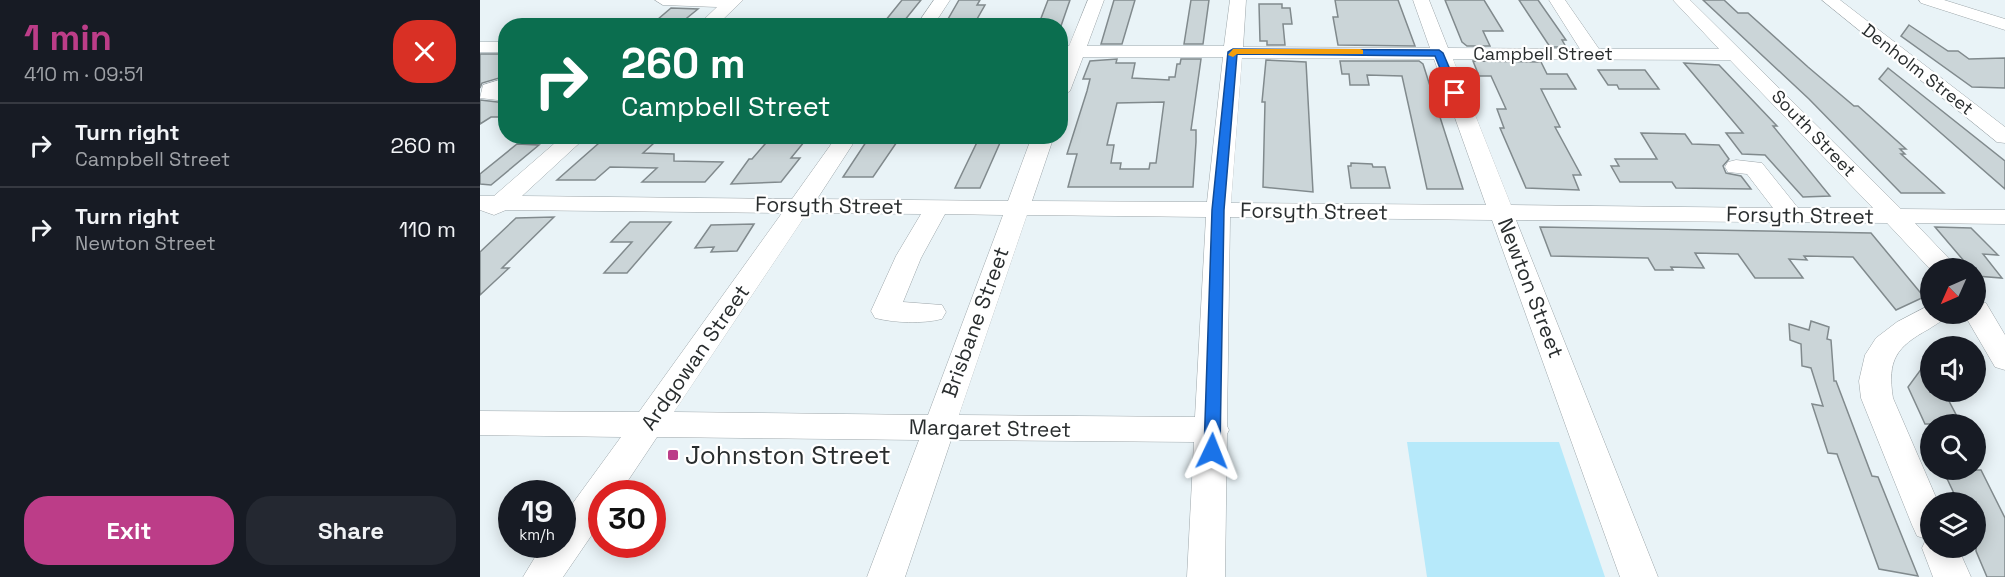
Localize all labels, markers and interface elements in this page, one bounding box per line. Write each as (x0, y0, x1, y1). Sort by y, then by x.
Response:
text: 1 min (24, 15, 112, 61)
street label: Denholm Street (1858, 18, 1978, 120)
button: close (393, 20, 456, 83)
text: 260 m (621, 37, 746, 90)
icon: right (522, 42, 600, 120)
street label: Campbell Street (1473, 42, 1613, 65)
text: 410 m · 09:51 (24, 61, 144, 87)
pin (1429, 67, 1480, 118)
icon: arrive (1438, 76, 1471, 109)
street label: South Street (1767, 85, 1861, 181)
text: Campbell Street (621, 89, 831, 124)
text: Turn right (75, 118, 180, 146)
icon: right (24, 129, 57, 162)
text: 260 m (391, 131, 456, 159)
text: Campbell Street (75, 146, 230, 172)
street label: Forsyth Street (755, 190, 903, 220)
street label: Forsyth Street (1240, 196, 1388, 226)
street label: Forsyth Street (1726, 200, 1874, 230)
text: Turn right (75, 202, 180, 230)
icon: right (24, 213, 57, 246)
street label: Newton Street (1492, 214, 1570, 362)
text: 110 m (399, 215, 456, 243)
text: Newton Street (75, 230, 216, 256)
street label: Brisbane Street (935, 243, 1015, 401)
north arrow (1920, 258, 1986, 324)
map controls (1920, 258, 1986, 558)
street label: Ardgowan Street (635, 279, 755, 435)
button: sound (1920, 336, 1986, 402)
street label: Margaret Street (909, 413, 1071, 443)
button: search (1920, 414, 1986, 480)
position arrow (1180, 419, 1244, 483)
place label: Johnston Street (685, 438, 891, 472)
marker: Johnston Street (666, 448, 680, 462)
speed limit sign: 30 (588, 480, 666, 558)
text: 19 (521, 492, 553, 531)
button: layers (1920, 492, 1986, 558)
button: Exit (24, 496, 234, 565)
button: Share (246, 496, 456, 565)
text: km/h (519, 525, 555, 544)

